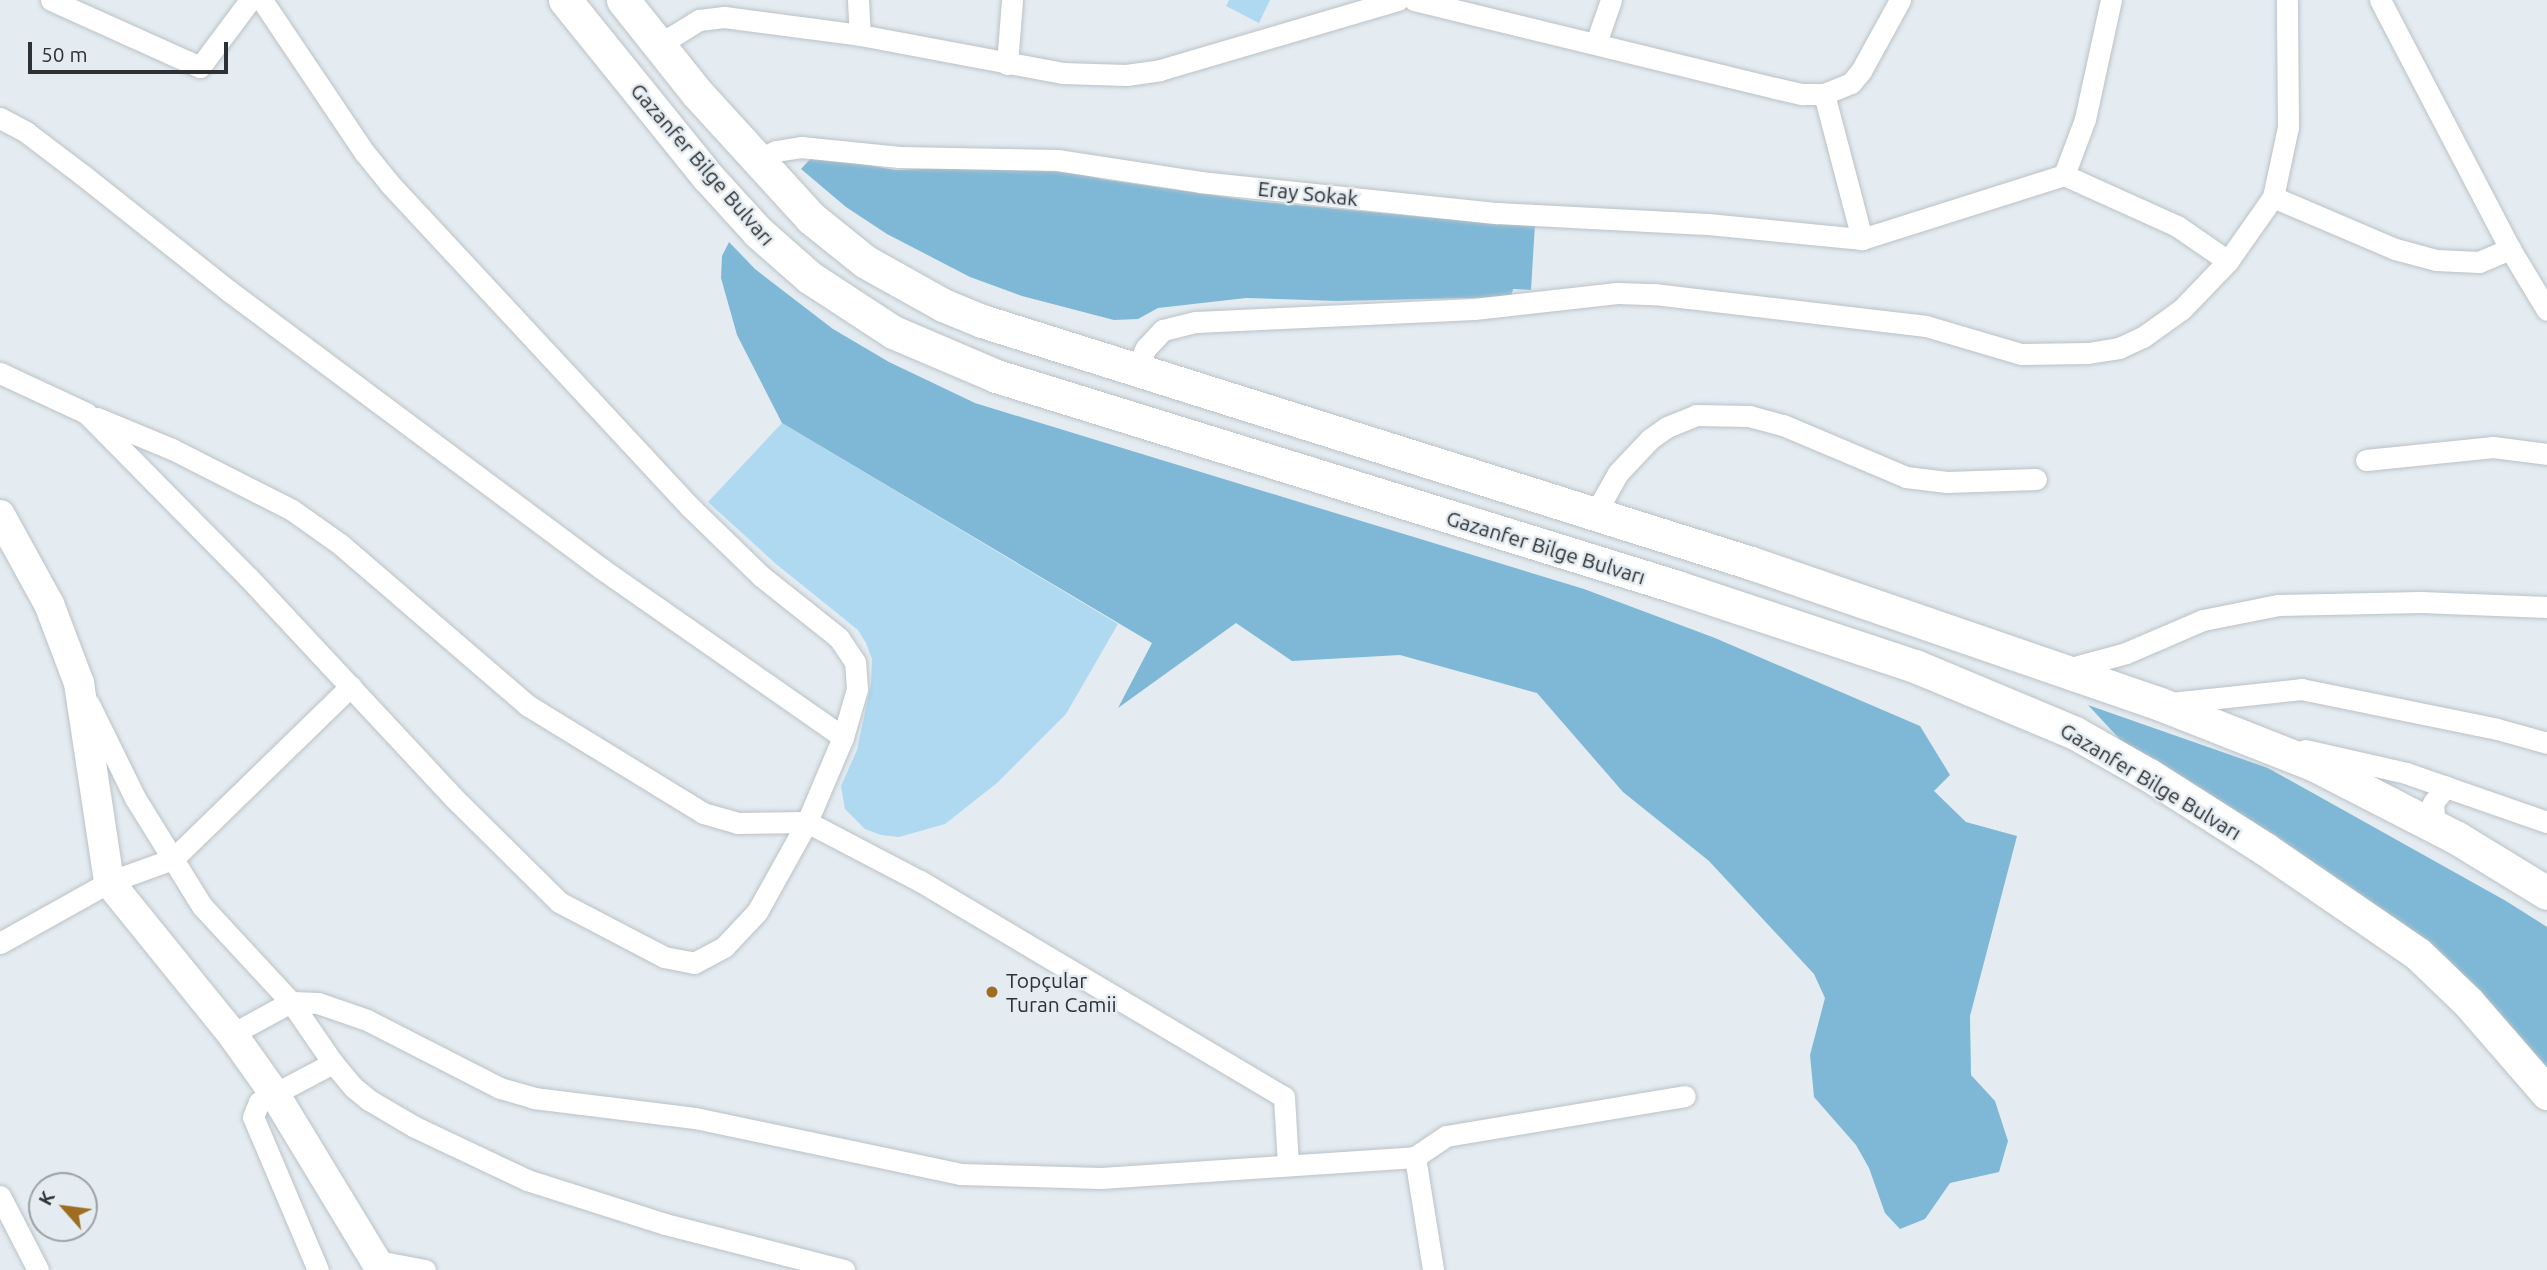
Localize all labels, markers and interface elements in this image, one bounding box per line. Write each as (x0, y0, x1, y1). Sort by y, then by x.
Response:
scale bar (32, 28, 231, 72)
text: 50 m (41, 42, 88, 66)
street label: Gazanfer Bilge Bulvarı (626, 78, 780, 250)
street label: Eray Sokak (1257, 175, 1359, 211)
street label: Gazanfer Bilge Bulvarı (1443, 505, 1649, 589)
street label: Gazanfer Bilge Bulvarı (2056, 717, 2246, 845)
place label: Topçular Turan Camii (1006, 967, 1117, 1017)
marker: Topçular Turan Camii (984, 984, 1000, 1000)
north arrow (28, 1172, 98, 1242)
text: K (34, 1187, 59, 1209)

